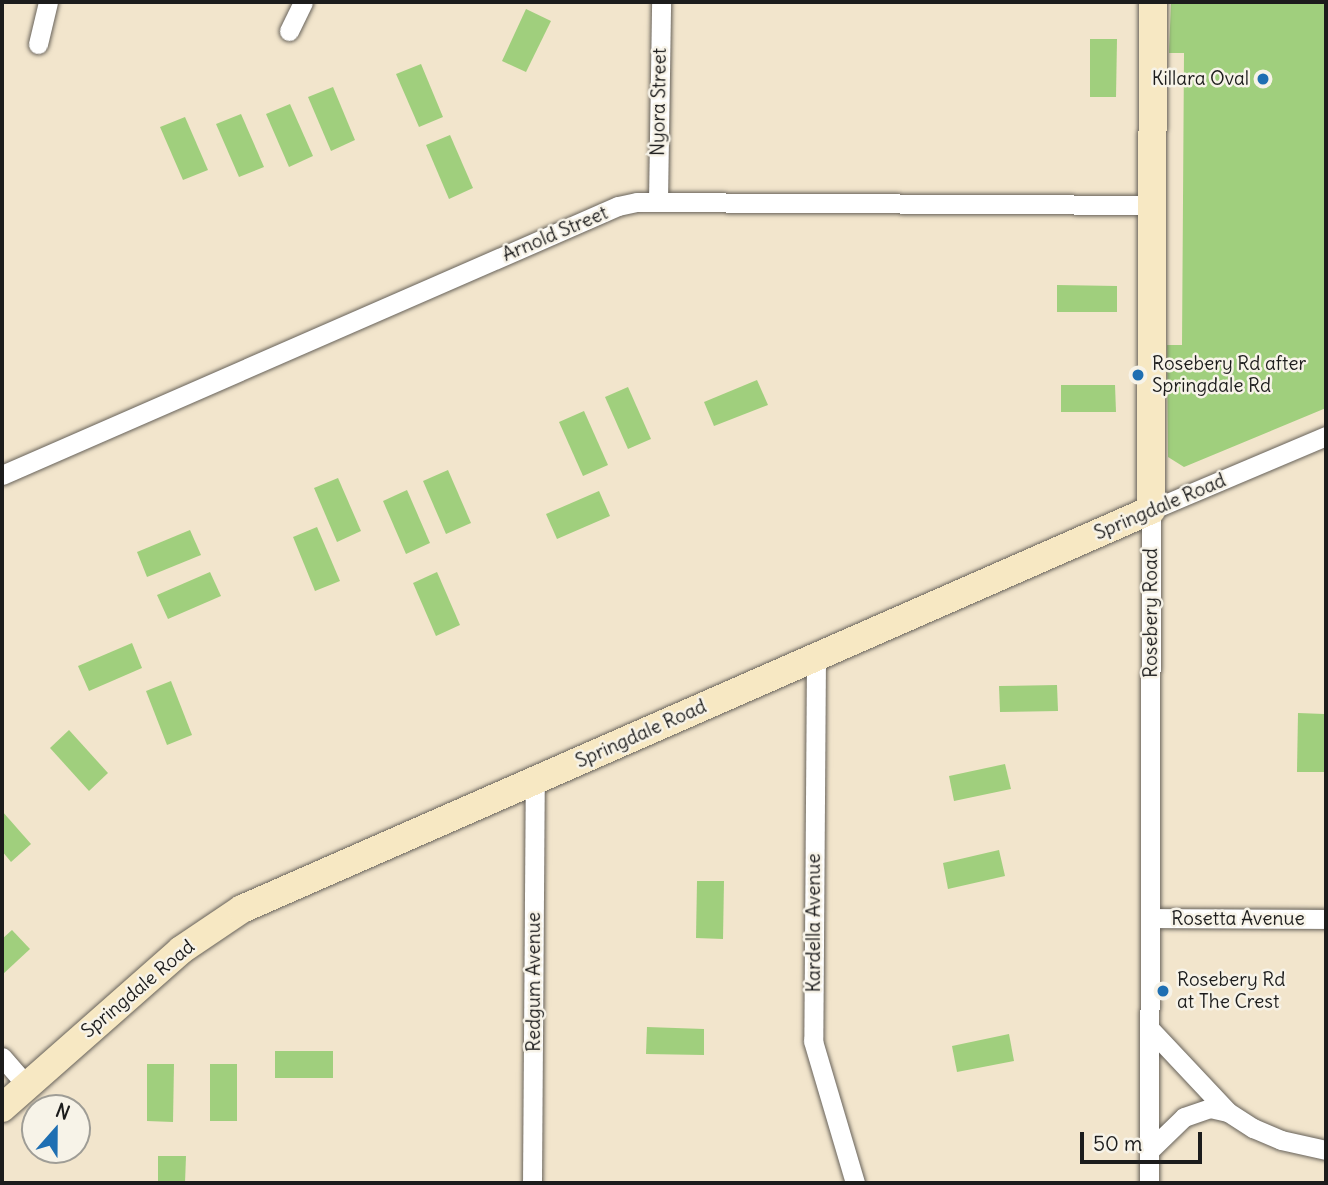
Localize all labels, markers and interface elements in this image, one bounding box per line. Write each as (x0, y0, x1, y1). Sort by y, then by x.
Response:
street label: Nyora Street (647, 48, 671, 156)
place label: Killara Oval (1152, 68, 1249, 90)
marker: Killara Oval (1255, 71, 1271, 87)
street label: Arnold Street (499, 202, 611, 266)
place label: Rosebery Rd after Springdale Rd (1152, 353, 1306, 397)
marker: Rosebery Rd after Springdale Rd (1130, 367, 1146, 383)
street label: Springdale Road (1091, 469, 1229, 545)
street label: Rosebery Road (1140, 548, 1162, 678)
street label: Springdale Road (572, 695, 710, 773)
street label: Kardella Avenue (803, 854, 825, 992)
street label: Rosetta Avenue (1171, 908, 1305, 930)
street label: Redgum Avenue (523, 912, 545, 1052)
street label: Springdale Road (77, 935, 199, 1043)
place label: Rosebery Rd at The Crest (1177, 969, 1285, 1013)
marker: Rosebery Rd at The Crest (1155, 983, 1171, 999)
north arrow (21, 1094, 91, 1164)
text: N (52, 1098, 73, 1125)
scale bar (1083, 1118, 1206, 1162)
text: 50 m (1093, 1130, 1142, 1157)

